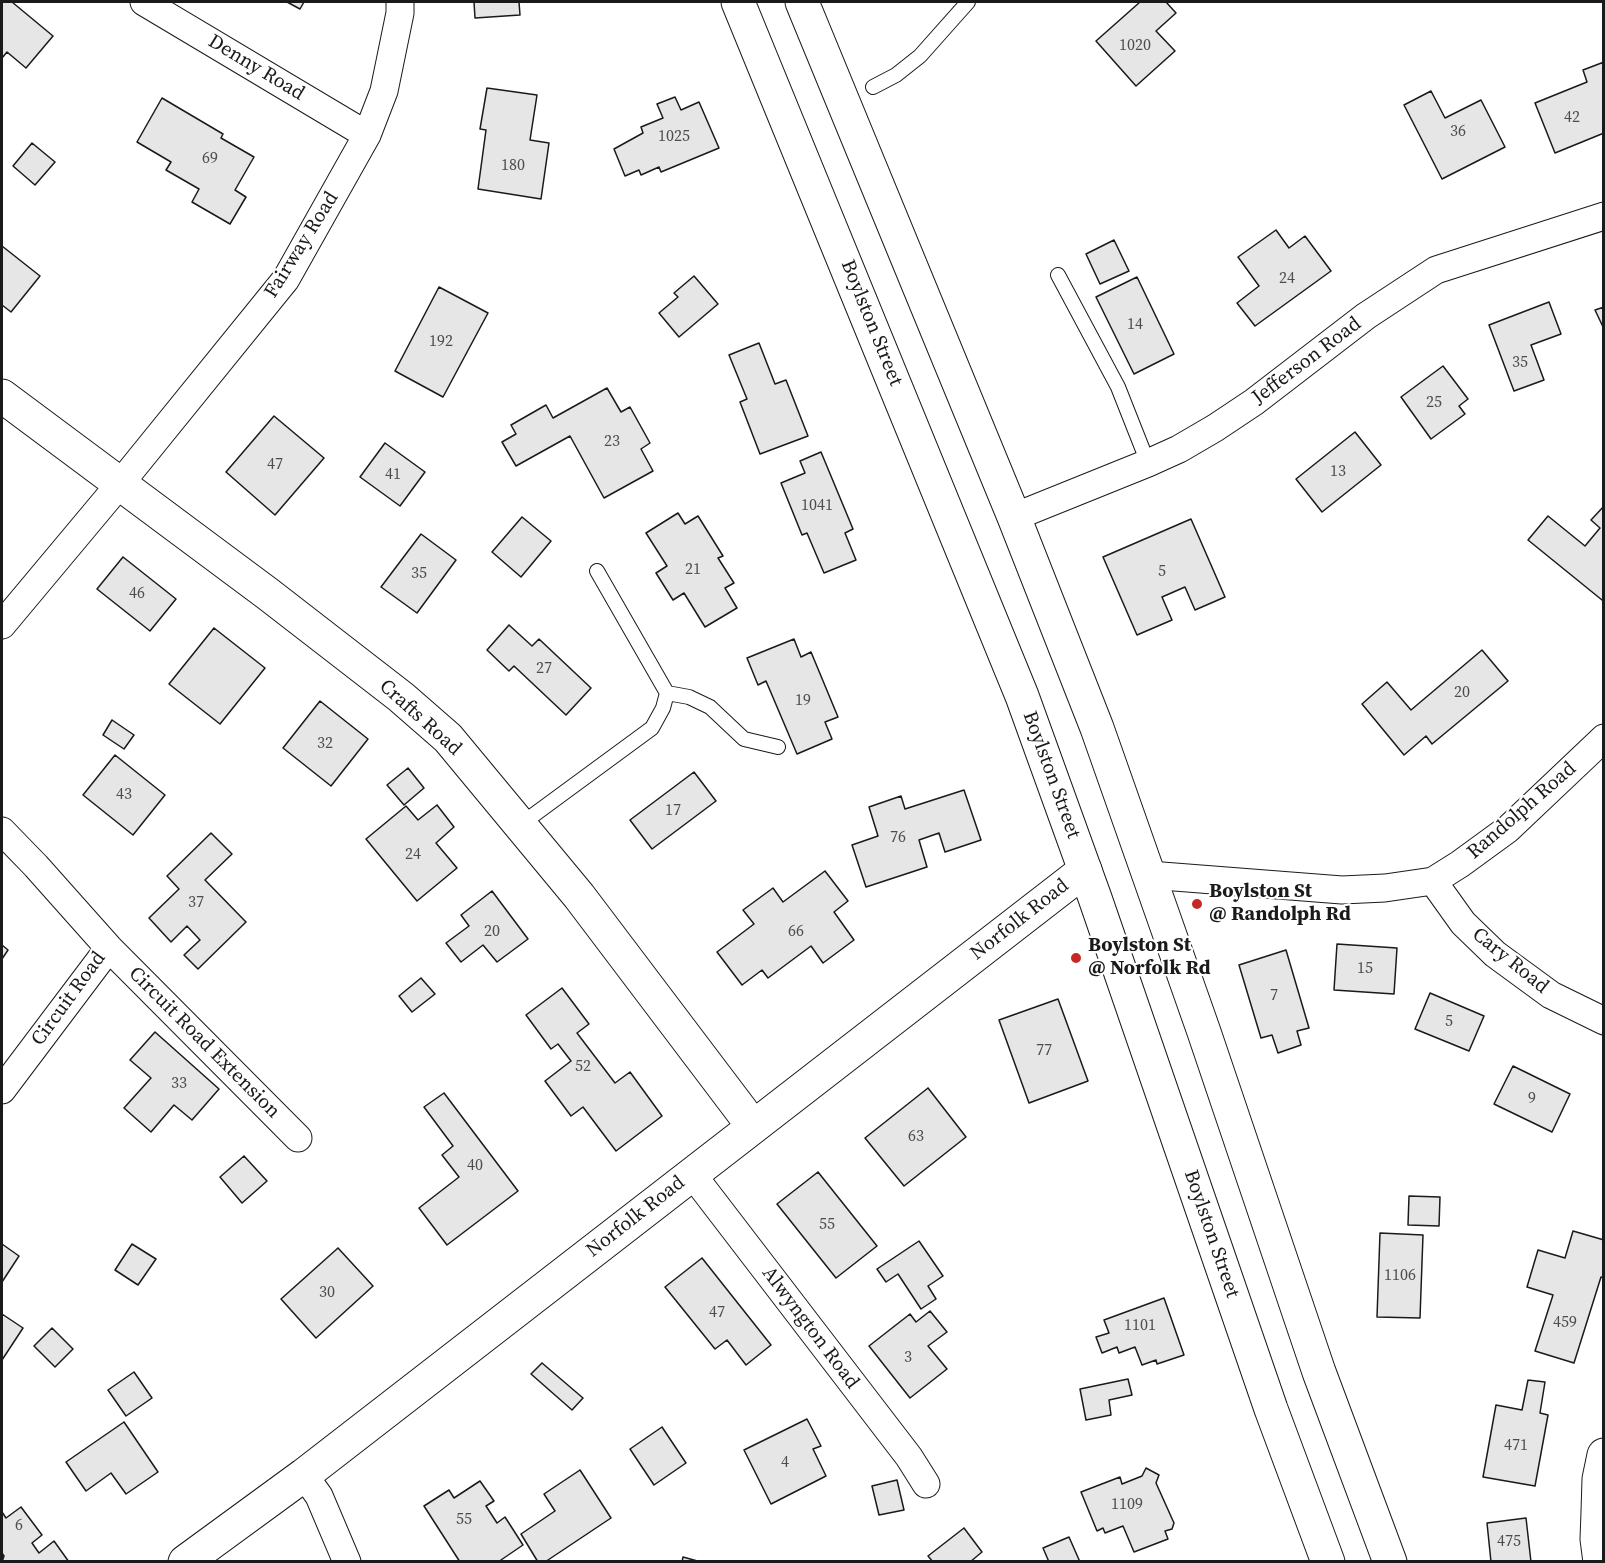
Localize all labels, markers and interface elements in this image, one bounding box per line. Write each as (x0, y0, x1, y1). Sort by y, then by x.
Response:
street label: Denny Road (203, 30, 309, 106)
house number: 1020 (1119, 36, 1151, 56)
house number: 42 (1564, 108, 1580, 128)
house number: 36 (1450, 122, 1466, 142)
house number: 1025 (658, 127, 690, 147)
house number: 69 (202, 149, 218, 169)
house number: 180 (501, 156, 525, 176)
street label: Fairway Road (260, 187, 344, 303)
street label: Boylston Street (835, 256, 907, 390)
house number: 24 (1279, 269, 1295, 289)
street label: Jefferson Road (1248, 312, 1366, 410)
house number: 14 (1127, 315, 1143, 335)
house number: 192 (429, 332, 453, 352)
house number: 35 (1512, 353, 1528, 373)
house number: 25 (1426, 393, 1442, 413)
house number: 23 (604, 432, 620, 452)
house number: 47 (267, 455, 283, 475)
house number: 13 (1330, 462, 1346, 482)
house number: 41 (385, 465, 401, 485)
house number: 1041 (801, 496, 833, 516)
house number: 21 (685, 560, 701, 580)
house number: 5 (1158, 562, 1166, 582)
house number: 35 (411, 564, 427, 584)
house number: 46 (129, 584, 145, 604)
house number: 27 (536, 659, 552, 679)
street label: Crafts Road (374, 675, 466, 761)
house number: 20 (1454, 683, 1470, 703)
house number: 19 (795, 691, 811, 711)
street label: Boylston Street (1017, 708, 1085, 842)
house number: 32 (317, 734, 333, 754)
street label: Randolph Road (1463, 757, 1581, 865)
house number: 43 (116, 785, 132, 805)
house number: 17 (665, 801, 681, 821)
house number: 76 (890, 828, 906, 848)
house number: 24 (405, 845, 421, 865)
street label: Norfolk Road (966, 874, 1074, 966)
place label: Boylston St @ Randolph Rd (1209, 880, 1351, 927)
house number: 37 (188, 893, 204, 913)
marker: Boylston St @ Randolph Rd (1190, 897, 1204, 911)
house number: 20 (484, 922, 500, 942)
house number: 66 (788, 922, 804, 942)
street label: Cary Road (1467, 923, 1553, 999)
place label: Boylston St @ Norfolk Rd (1088, 934, 1211, 981)
street label: Circuit Road (27, 947, 111, 1051)
marker: Boylston St @ Norfolk Rd (1069, 951, 1083, 965)
house number: 15 (1357, 959, 1373, 979)
street label: Circuit Road Extension (123, 962, 285, 1124)
house number: 7 (1270, 986, 1278, 1006)
house number: 5 (1445, 1012, 1453, 1032)
house number: 77 (1036, 1041, 1052, 1061)
house number: 52 (575, 1057, 591, 1077)
house number: 33 (171, 1074, 187, 1094)
house number: 9 (1528, 1089, 1536, 1109)
house number: 63 (908, 1127, 924, 1147)
house number: 40 (467, 1156, 483, 1176)
street label: Boylston Street (1178, 1167, 1244, 1301)
street label: Norfolk Road (582, 1171, 690, 1263)
house number: 55 (819, 1215, 835, 1235)
street label: Alwyngton Road (756, 1262, 864, 1394)
house number: 1106 (1384, 1266, 1416, 1286)
house number: 30 (319, 1283, 335, 1303)
house number: 47 (709, 1303, 725, 1323)
house number: 459 (1553, 1313, 1577, 1333)
house number: 1101 (1124, 1316, 1156, 1336)
house number: 3 (904, 1348, 912, 1368)
house number: 471 (1504, 1436, 1528, 1456)
house number: 4 (781, 1453, 789, 1473)
house number: 1109 (1111, 1495, 1143, 1515)
house number: 55 (456, 1510, 472, 1530)
house number: 6 (15, 1516, 23, 1536)
house number: 475 (1497, 1532, 1521, 1552)

